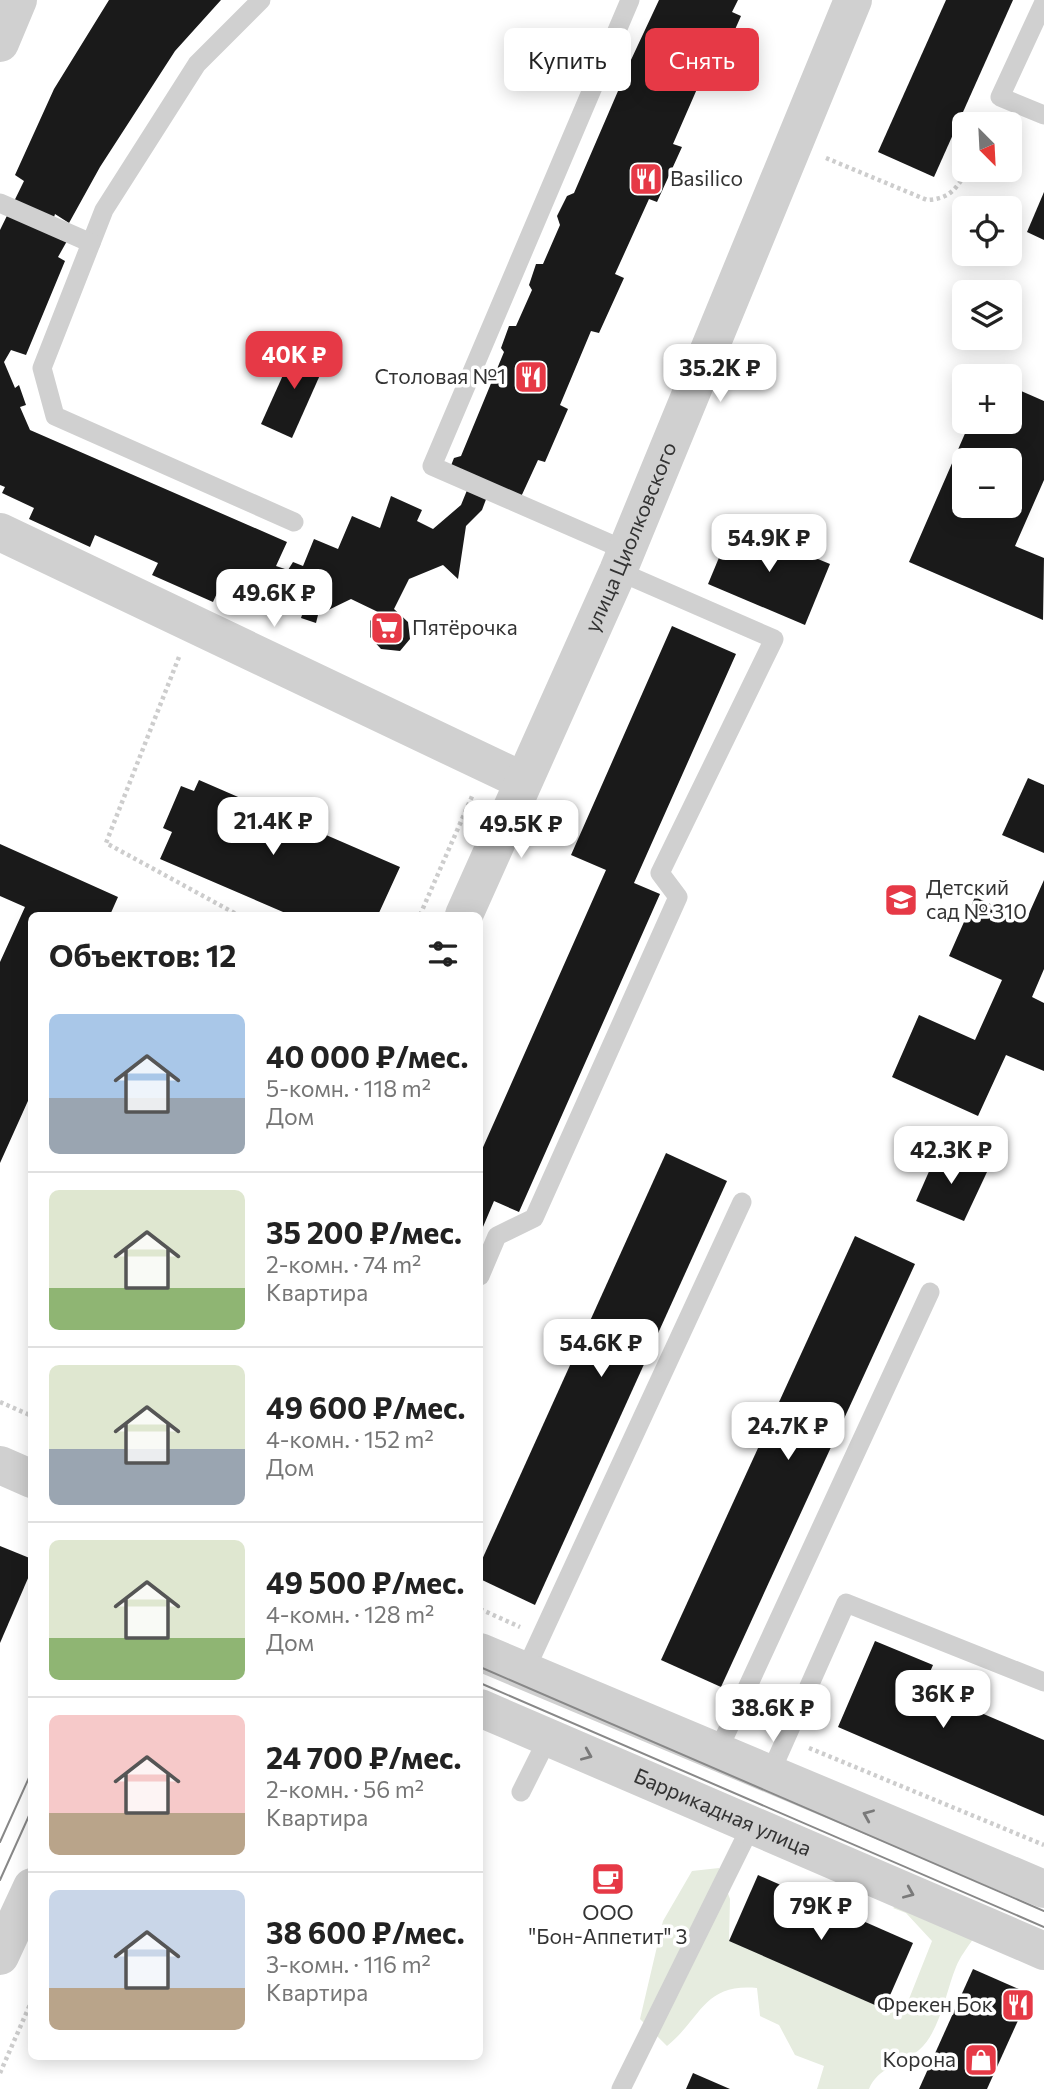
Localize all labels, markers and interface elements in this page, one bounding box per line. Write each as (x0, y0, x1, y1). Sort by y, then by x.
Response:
chip: Купить (504, 28, 631, 91)
chip: Снять (645, 28, 759, 91)
north arrow (952, 112, 1022, 182)
map controls (952, 112, 1022, 518)
restaurant icon: Basilico (627, 160, 665, 198)
place label: Basilico (670, 165, 743, 190)
button: locate (952, 196, 1022, 266)
button: layers (952, 280, 1022, 350)
pin: 40K ₽ (245, 332, 343, 391)
text: 40K ₽ (261, 340, 327, 368)
pin: 35.2K ₽ (655, 344, 785, 404)
text: 35.2K ₽ (679, 353, 761, 381)
restaurant icon: Столовая №1 (512, 358, 550, 396)
place label: Столовая №1 (374, 363, 506, 388)
button: + (952, 364, 1022, 434)
street label: улица Циолковского (578, 438, 681, 636)
button: − (952, 448, 1022, 518)
pin: 54.9K ₽ (704, 514, 834, 574)
text: 54.9K ₽ (727, 523, 811, 551)
pin: 49.6K ₽ (209, 570, 339, 629)
text: 49.6K ₽ (232, 578, 316, 606)
supermarket icon: Пятёрочка (368, 609, 406, 647)
place label: Пятёрочка (412, 614, 518, 639)
pin: 21.4K ₽ (208, 798, 338, 857)
pin: 49.5K ₽ (456, 800, 586, 860)
text: 21.4K ₽ (233, 806, 313, 834)
text: 49.5K ₽ (479, 809, 563, 837)
place label: Детский сад № 310 (926, 874, 1027, 923)
school or university icon: Детский сад № 310 (882, 881, 920, 919)
icon: filters (424, 935, 462, 973)
text: Объектов: 12 (49, 936, 236, 973)
text: 40 000 ₽/мес. (266, 1037, 468, 1074)
icon: home (105, 1042, 189, 1126)
text: 5-комн. · 118 m² (266, 1074, 431, 1102)
text: Дом (266, 1102, 314, 1130)
pin: 42.3K ₽ (886, 1126, 1016, 1186)
text: 42.3K ₽ (910, 1135, 992, 1163)
text: 35 200 ₽/мес. (266, 1213, 462, 1250)
icon: home (105, 1218, 189, 1302)
text: 2-комн. · 74 m² (266, 1250, 421, 1278)
text: Квартира (266, 1278, 368, 1306)
pin: 54.6K ₽ (536, 1320, 666, 1379)
text: 54.6K ₽ (559, 1328, 643, 1356)
text: 49 600 ₽/мес. (266, 1388, 465, 1425)
icon: home (105, 1393, 189, 1477)
pin: 24.7K ₽ (723, 1402, 853, 1462)
text: 24.7K ₽ (748, 1411, 828, 1439)
text: 4-комн. · 152 m² (266, 1425, 434, 1453)
text: Дом (266, 1453, 314, 1481)
text: 49 500 ₽/мес. (266, 1563, 464, 1600)
icon: home (105, 1568, 189, 1652)
text: 4-комн. · 128 m² (266, 1600, 434, 1628)
text: Дом (266, 1628, 314, 1656)
pin: 36K ₽ (894, 1670, 992, 1730)
text: 36K ₽ (911, 1679, 975, 1707)
pin: 38.6K ₽ (708, 1684, 838, 1744)
text: 38.6K ₽ (732, 1693, 814, 1721)
text: 24 700 ₽/мес. (266, 1738, 461, 1775)
icon: home (105, 1743, 189, 1827)
one-way arrow (580, 1747, 592, 1761)
street label: Баррикадная улица (631, 1762, 815, 1860)
text: 2-комн. · 56 m² (266, 1775, 424, 1803)
text: Квартира (266, 1803, 368, 1831)
one-way arrow (863, 1810, 875, 1824)
cafe icon: ООО "Бон-Аппетит" 3 (589, 1860, 627, 1898)
pin: 79K ₽ (772, 1882, 870, 1942)
one-way arrow (902, 1885, 914, 1899)
text: 79K ₽ (790, 1891, 852, 1919)
place label: ООО "Бон-Аппетит" 3 (528, 1899, 688, 1948)
text: 38 600 ₽/мес. (266, 1913, 465, 1950)
icon: home (105, 1918, 189, 2002)
text: 3-комн. · 116 m² (266, 1950, 431, 1978)
text: Квартира (266, 1978, 368, 2006)
restaurant icon: Фрекен Бок (999, 1986, 1037, 2024)
place label: Фрекен Бок (877, 1991, 993, 2016)
shop icon: Корона (962, 2041, 1000, 2079)
place label: Корона (882, 2046, 956, 2071)

